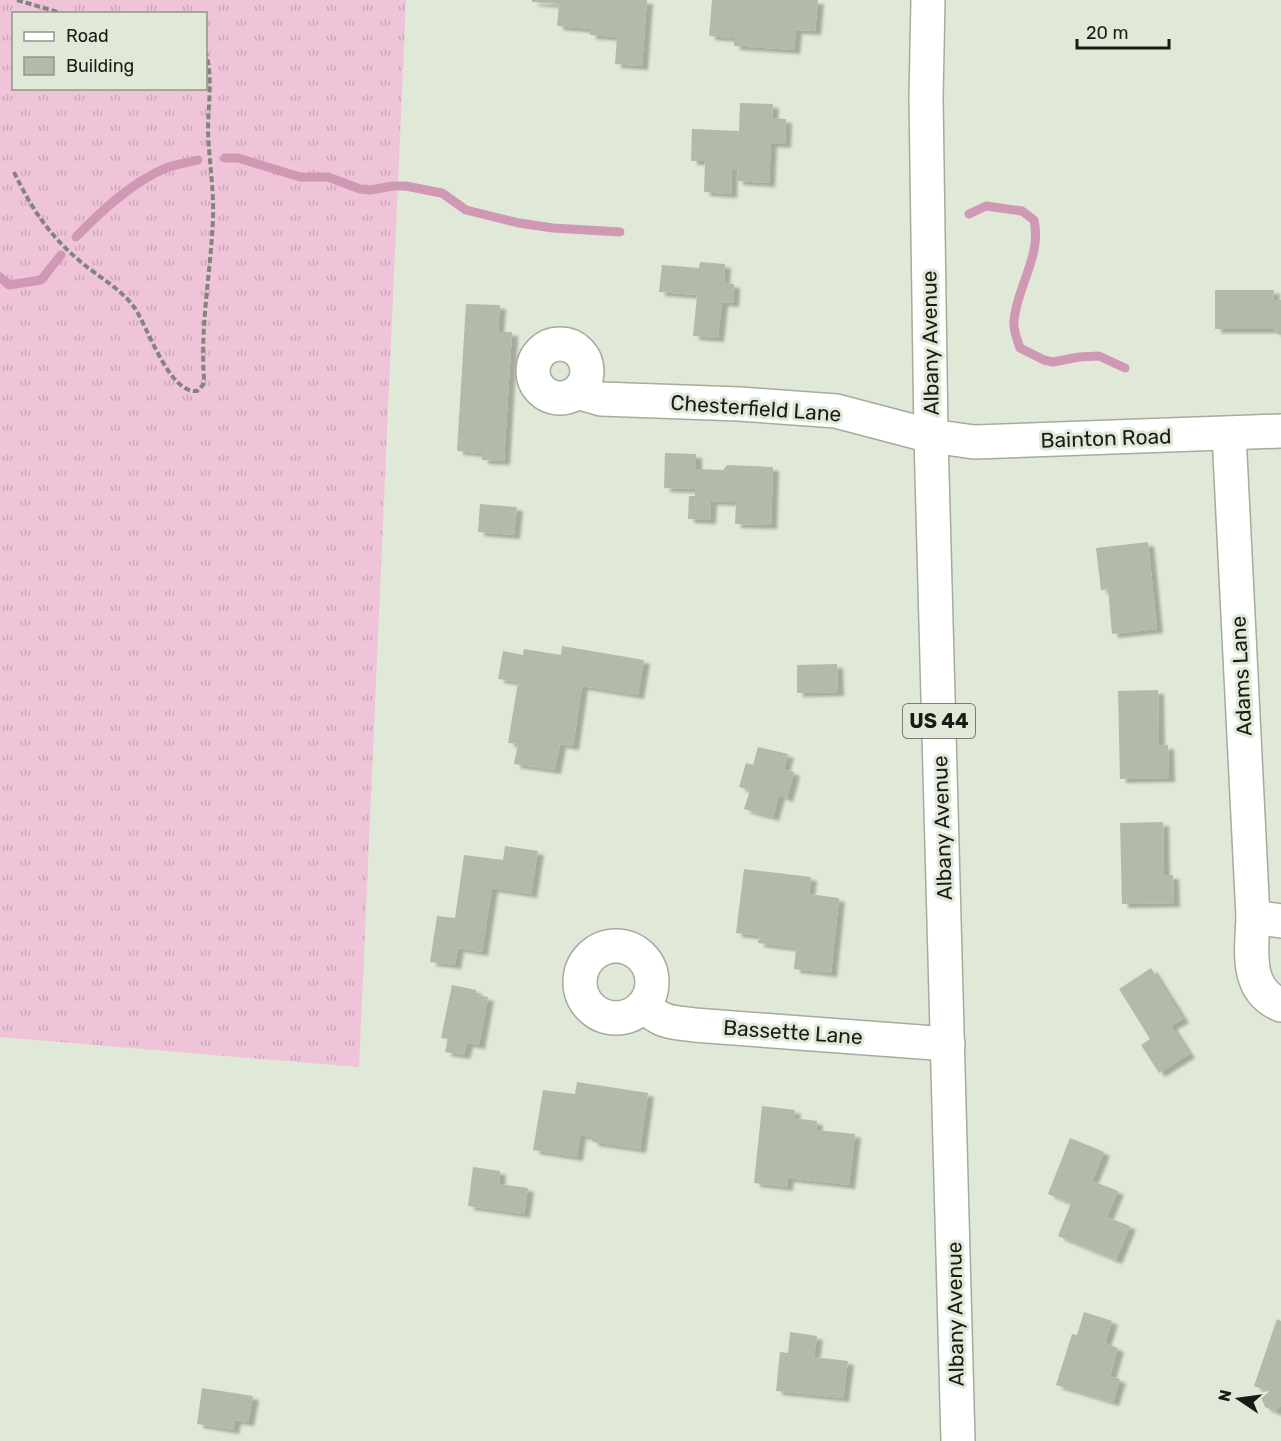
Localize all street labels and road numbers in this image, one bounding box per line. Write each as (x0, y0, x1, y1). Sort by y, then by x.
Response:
street label: Albany Avenue (916, 270, 944, 416)
street label: Chesterfield Lane (670, 390, 842, 426)
street label: Bainton Road (1040, 423, 1172, 453)
street label: Adams Lane (1225, 615, 1257, 737)
road number: US 44 (903, 704, 975, 738)
street label: Albany Avenue (927, 755, 957, 901)
street label: Bassette Lane (722, 1015, 864, 1049)
street label: Albany Avenue (941, 1241, 969, 1387)

